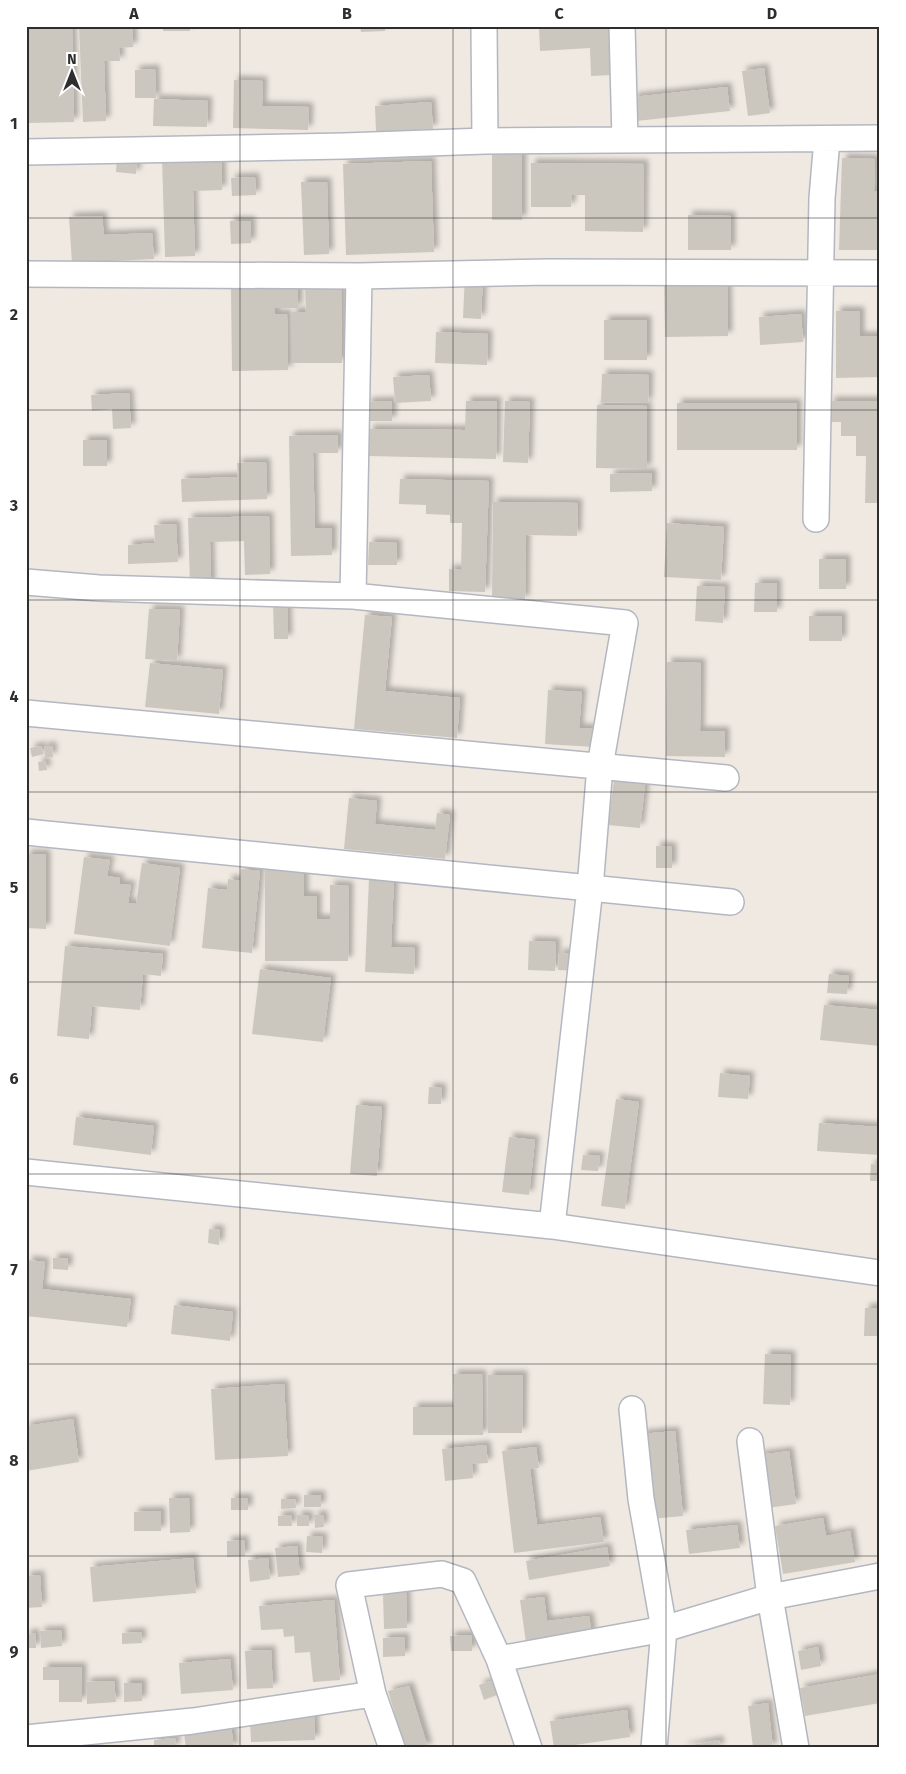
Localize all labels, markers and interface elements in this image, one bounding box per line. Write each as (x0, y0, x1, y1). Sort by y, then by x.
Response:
text: A (128, 4, 139, 23)
text: B (342, 4, 352, 23)
text: C (554, 4, 564, 23)
text: D (767, 4, 777, 23)
north arrow (48, 48, 98, 98)
text: N (67, 51, 77, 68)
text: 1 (10, 114, 18, 133)
text: 2 (10, 305, 18, 324)
text: 3 (9, 496, 18, 515)
text: 4 (9, 687, 19, 706)
text: 5 (10, 878, 19, 897)
text: 6 (9, 1069, 19, 1088)
text: 7 (10, 1260, 18, 1279)
text: 8 (9, 1451, 19, 1470)
text: 9 (10, 1642, 19, 1661)

